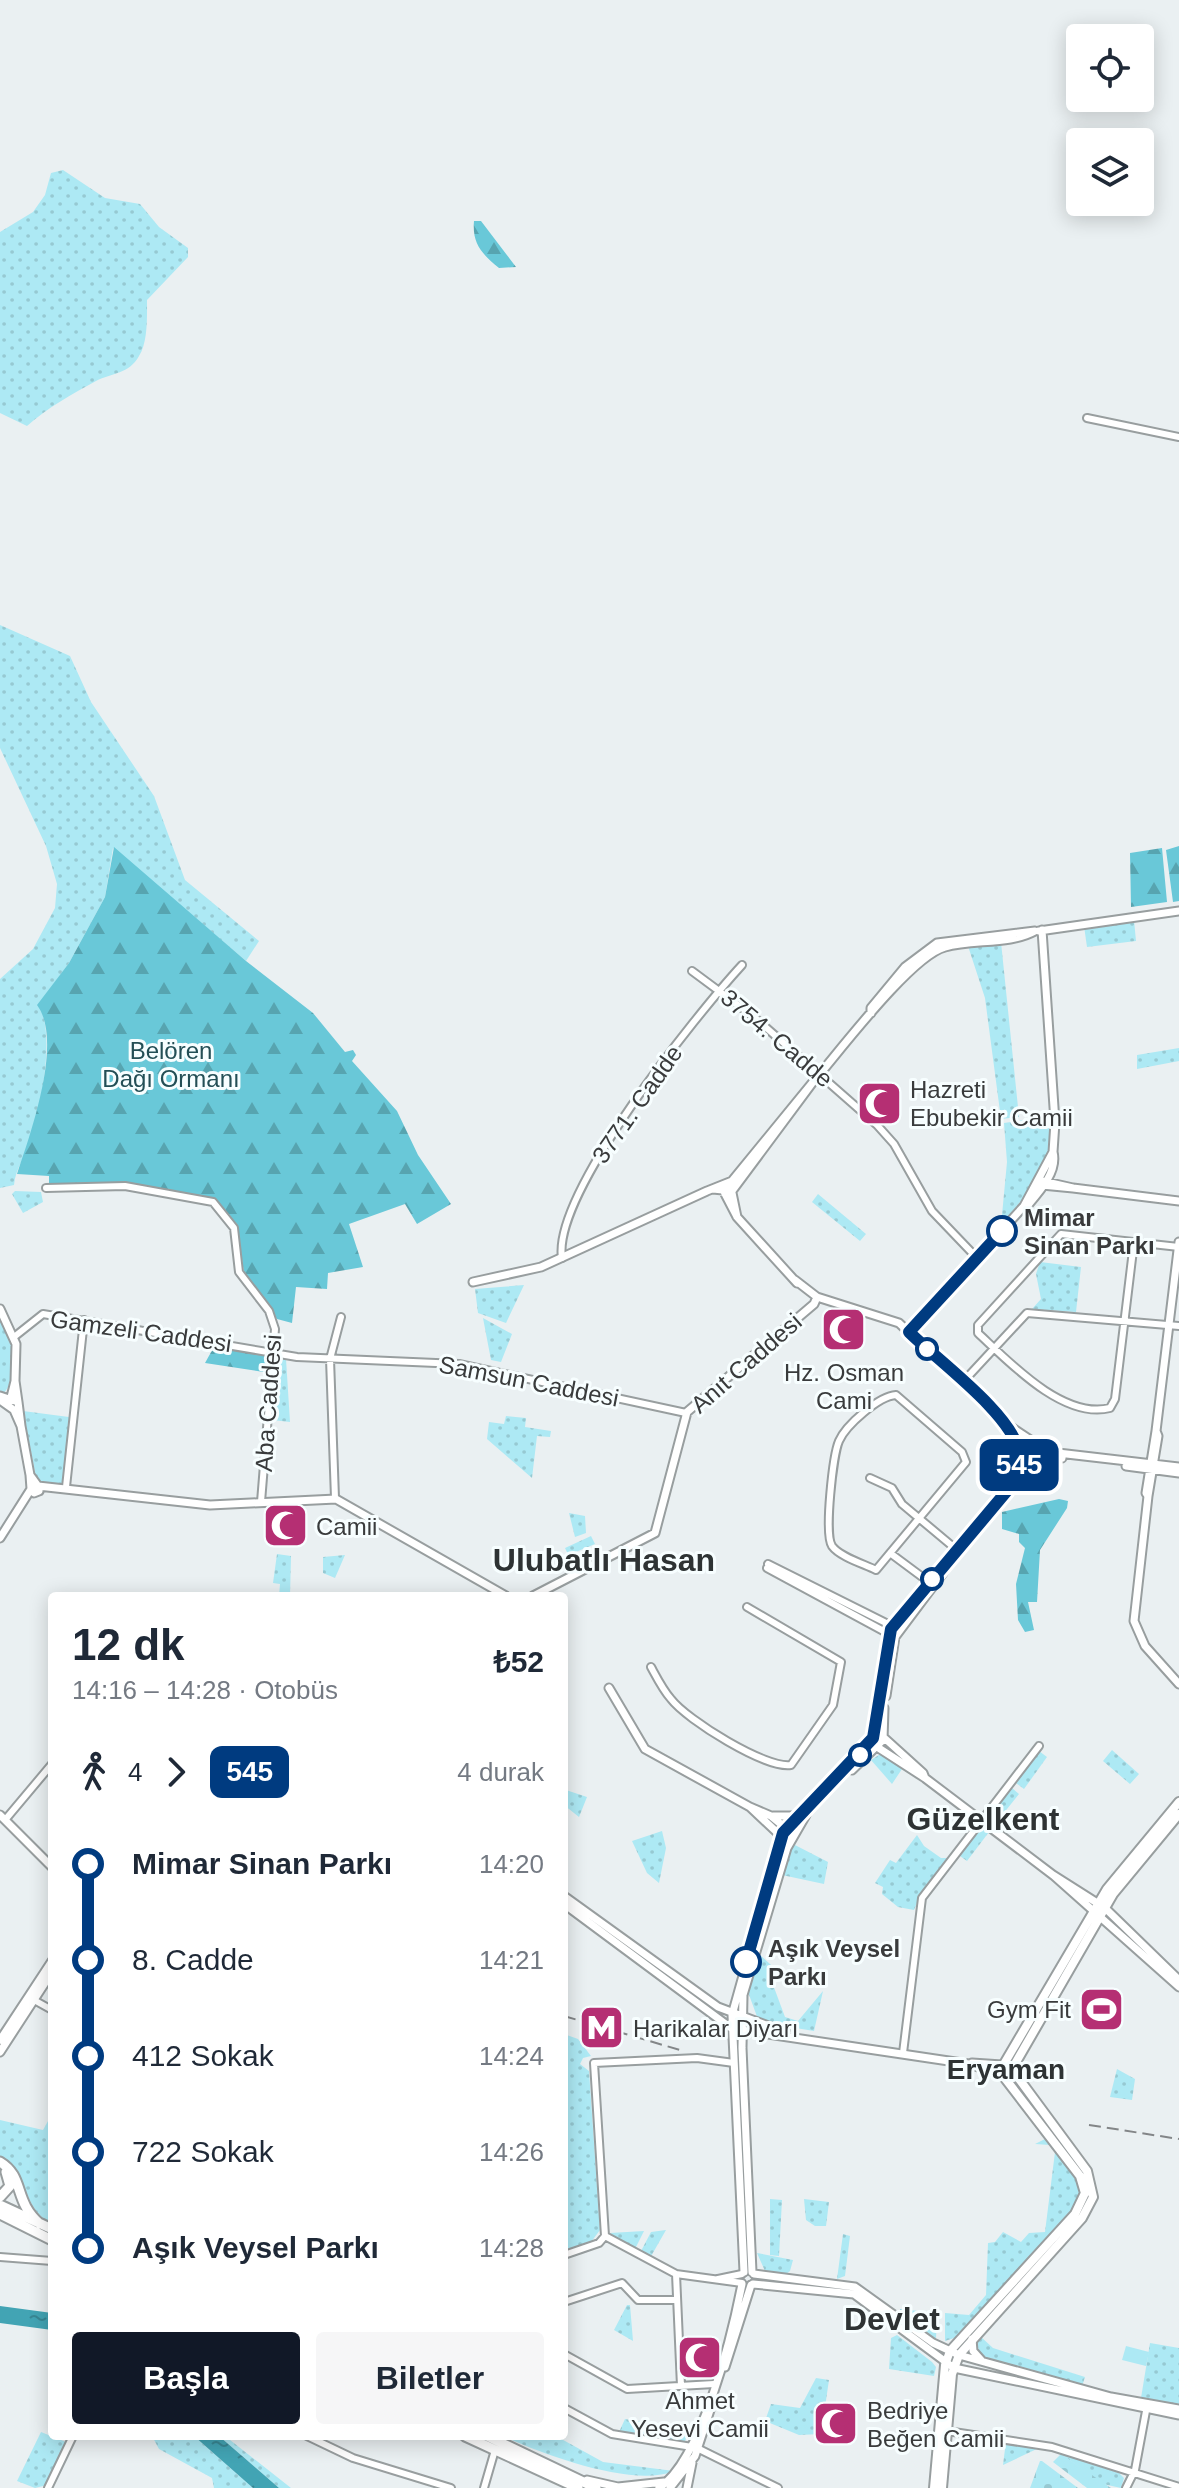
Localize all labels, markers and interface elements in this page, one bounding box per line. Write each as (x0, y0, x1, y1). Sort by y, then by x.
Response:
map controls (1066, 24, 1154, 216)
button: locate (1066, 24, 1154, 112)
button: layers (1066, 128, 1154, 216)
street label: 3754. Cadde (716, 983, 838, 1093)
park label: Belören Dağı Ormanı (102, 1037, 240, 1092)
street label: 3771. Cadde (587, 1040, 687, 1168)
place label: Hazreti Ebubekir Camii (910, 1076, 1073, 1131)
mosque icon: Hazreti Ebubekir Camii (855, 1079, 903, 1127)
place label: Mimar Sinan Parkı (1024, 1204, 1155, 1259)
marker: Mimar Sinan Parkı (987, 1216, 1017, 1246)
street label: Gamzeli Caddesi (49, 1305, 233, 1357)
mosque icon: Hz. Osman Cami (820, 1306, 868, 1354)
street label: Anıt Caddesi (685, 1308, 807, 1418)
street label: Aba Caddesi (250, 1334, 286, 1472)
unlabelled marker (916, 1338, 938, 1360)
street label: Samsun Caddesi (437, 1350, 621, 1412)
place label: Hz. Osman Cami (784, 1359, 904, 1414)
line badge: 545 (973, 1439, 1065, 1491)
text: 545 (996, 1449, 1042, 1480)
mosque icon: Camii (261, 1502, 309, 1550)
place label: Camii (316, 1513, 377, 1540)
district label: Ulubatlı Hasan (493, 1542, 715, 1578)
unlabelled marker (921, 1568, 943, 1590)
text: 12 dk (72, 1620, 185, 1669)
text: ₺52 (493, 1645, 544, 1678)
text: 14:16 – 14:28 · Otobüs (72, 1675, 338, 1705)
unlabelled marker (849, 1744, 871, 1766)
icon: walk (72, 1750, 116, 1794)
icon: forward (154, 1750, 198, 1794)
text: 545 (226, 1756, 273, 1787)
text: 4 (128, 1757, 142, 1787)
text: 4 durak (457, 1757, 544, 1787)
district label: Güzelkent (907, 1801, 1060, 1837)
text: Mimar Sinan Parkı (132, 1847, 392, 1880)
text: 14:20 (479, 1849, 544, 1879)
place label: Aşık Veysel Parkı (768, 1935, 900, 1990)
text: 8. Cadde (132, 1943, 254, 1976)
text: 14:21 (479, 1945, 544, 1975)
marker: Aşık Veysel Parkı (731, 1947, 761, 1977)
sports icon: Gym Fit (1078, 1985, 1126, 2033)
place label: Gym Fit (987, 1996, 1071, 2023)
metro station icon: Harikalar Diyarı (578, 2004, 626, 2052)
place label: Harikalar Diyarı (633, 2015, 798, 2042)
text: 412 Sokak (132, 2039, 274, 2072)
text: 14:24 (479, 2041, 544, 2071)
district label: Eryaman (947, 2054, 1065, 2085)
text: 722 Sokak (132, 2135, 274, 2168)
text: 14:26 (479, 2137, 544, 2167)
text: Aşık Veysel Parkı (132, 2231, 379, 2264)
text: 14:28 (479, 2233, 544, 2263)
district label: Devlet (844, 2301, 940, 2337)
button: Başla (72, 2332, 300, 2424)
button: Biletler (316, 2332, 544, 2424)
mosque icon: Ahmet Yesevi Camii (676, 2334, 724, 2382)
place label: Ahmet Yesevi Camii (631, 2387, 769, 2442)
place label: Bedriye Beğen Camii (867, 2397, 1004, 2452)
mosque icon: Bedriye Beğen Camii (812, 2400, 860, 2448)

